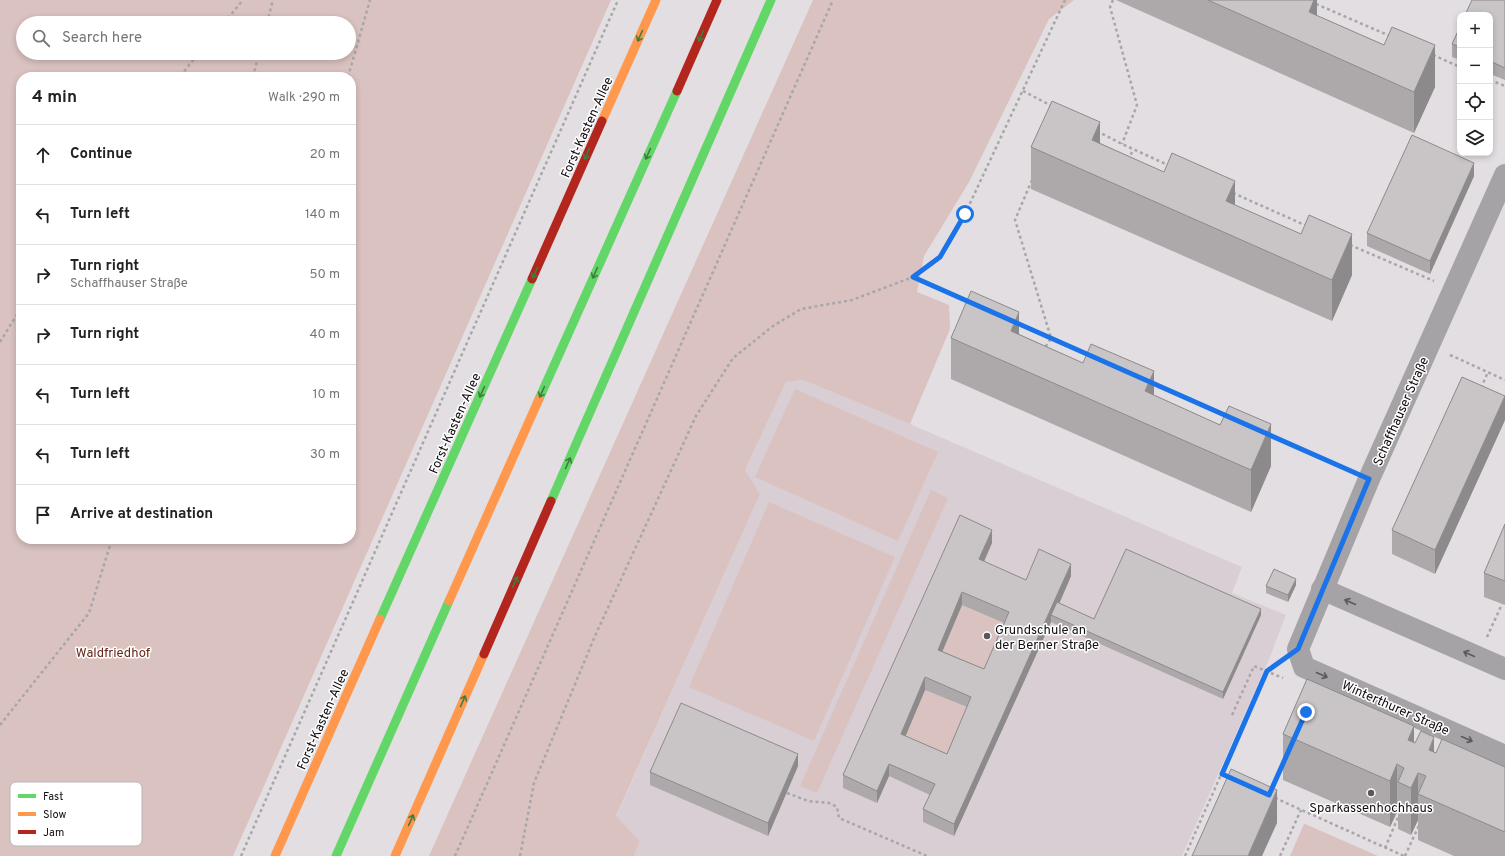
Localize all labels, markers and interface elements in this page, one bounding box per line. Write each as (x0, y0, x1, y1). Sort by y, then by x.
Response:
map controls (1457, 12, 1493, 156)
button: + (1457, 12, 1493, 48)
search box (16, 16, 356, 60)
icon: search (30, 27, 52, 49)
text: Search here (62, 29, 142, 48)
one-way arrow (636, 29, 644, 41)
one-way arrow (697, 29, 704, 41)
button: − (1457, 48, 1493, 84)
street label: Forst-Kasten-Allee (558, 75, 617, 181)
button: locate (1457, 84, 1493, 120)
text: 4 min (32, 87, 77, 109)
text: Walk · 290 m (268, 90, 340, 106)
button: layers (1457, 120, 1493, 156)
icon: ahead (32, 144, 54, 166)
text: Continue (70, 145, 132, 164)
text: 20 m (310, 147, 340, 163)
one-way arrow (583, 148, 591, 160)
one-way arrow (644, 148, 651, 160)
icon: left (32, 204, 54, 226)
text: Turn left (70, 205, 130, 224)
route start (956, 205, 974, 223)
text: 140 m (305, 207, 340, 223)
text: Turn right (70, 257, 139, 276)
icon: right (32, 264, 54, 286)
text: 50 m (310, 267, 340, 283)
one-way arrow (530, 267, 538, 279)
one-way arrow (591, 267, 598, 279)
text: Schaffhauser Straße (70, 276, 188, 292)
icon: right (32, 324, 54, 346)
text: Turn right (70, 325, 139, 344)
text: 40 m (310, 327, 340, 343)
street label: Schaffhauser Straße (1371, 355, 1433, 469)
street label: Forst-Kasten-Allee (426, 371, 485, 477)
icon: left (32, 384, 54, 406)
text: Turn left (70, 385, 130, 404)
one-way arrow (477, 385, 485, 397)
one-way arrow (538, 386, 546, 398)
text: 10 m (313, 387, 340, 403)
icon: left (32, 444, 54, 466)
text: Turn left (70, 445, 130, 464)
text: 30 m (310, 447, 340, 463)
one-way arrow (565, 458, 572, 470)
icon: arrive (32, 504, 54, 526)
text: Arrive at destination (70, 505, 213, 524)
one-way arrow (512, 577, 520, 589)
one-way arrow (1345, 597, 1357, 605)
place label: Grundschule an der Berner Straße (995, 623, 1099, 654)
marker: Grundschule an der Berner Straße (982, 631, 992, 641)
park label: Waldfriedhof (76, 646, 151, 662)
one-way arrow (1464, 649, 1476, 657)
street label: Forst-Kasten-Allee (294, 667, 353, 773)
one-way arrow (1316, 672, 1328, 679)
street label: Winterthurer Straße (1339, 678, 1451, 740)
one-way arrow (460, 696, 467, 708)
route end (1297, 703, 1315, 721)
one-way arrow (1460, 736, 1472, 743)
legend (10, 782, 142, 846)
marker: Sparkassenhochhaus (1366, 788, 1376, 798)
text: Fast (43, 790, 63, 804)
place label: Sparkassenhochhaus (1309, 801, 1433, 817)
text: Slow (43, 808, 66, 822)
one-way arrow (408, 815, 415, 827)
text: Jam (43, 826, 64, 840)

